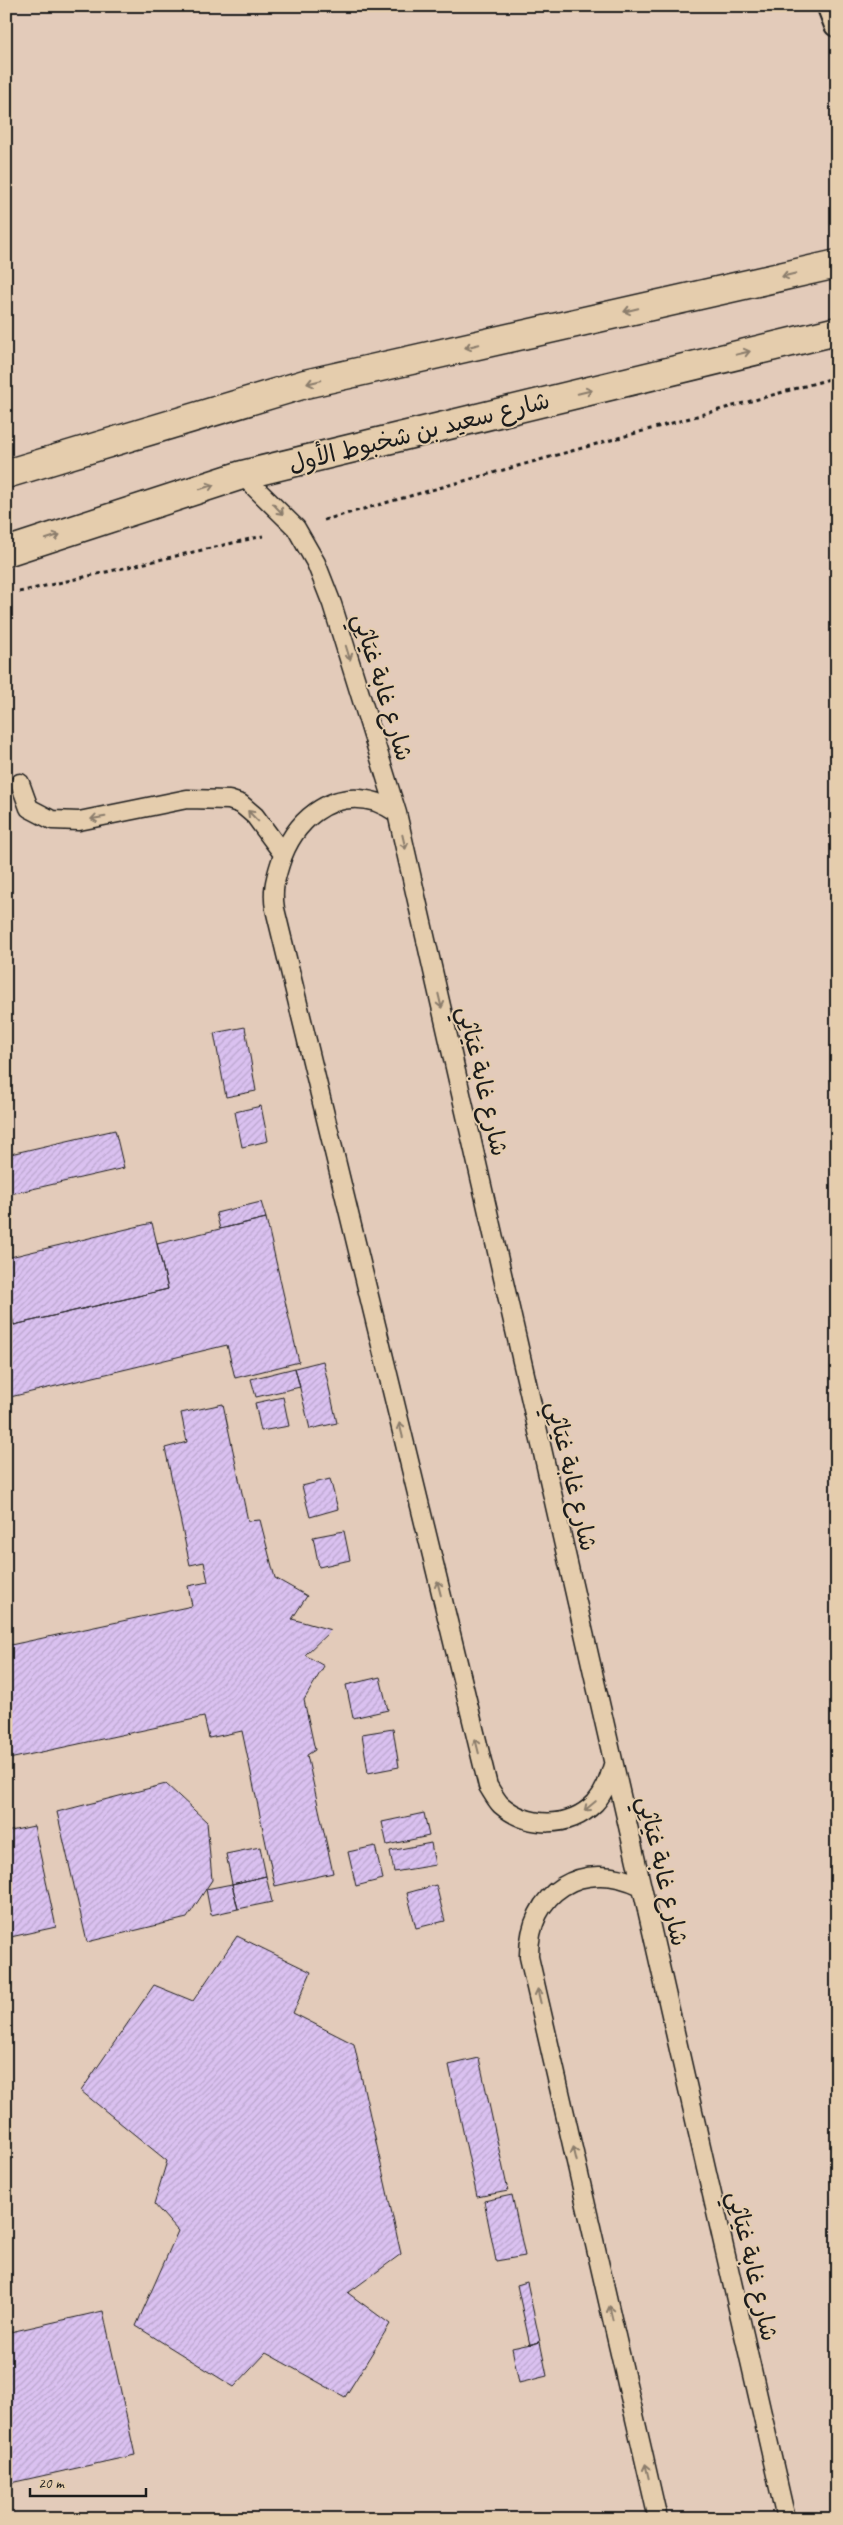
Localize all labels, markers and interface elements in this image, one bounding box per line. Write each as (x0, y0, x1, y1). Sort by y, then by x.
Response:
one-way arrow (782, 271, 798, 280)
one-way arrow (623, 306, 639, 315)
one-way arrow (465, 342, 481, 351)
one-way arrow (735, 348, 751, 357)
one-way arrow (306, 378, 322, 387)
street label: شارع سعيد بن شخبوط الأول (285, 383, 553, 481)
one-way arrow (577, 387, 593, 396)
one-way arrow (199, 481, 215, 491)
one-way arrow (272, 502, 284, 515)
one-way arrow (45, 532, 61, 542)
street label: شارع غابة غيَاثِي (341, 609, 420, 766)
one-way arrow (343, 645, 353, 661)
one-way arrow (247, 809, 259, 822)
one-way arrow (90, 813, 106, 823)
one-way arrow (400, 834, 409, 850)
one-way arrow (436, 992, 445, 1008)
street label: شارع غابة غيَاثِي (445, 1003, 515, 1160)
street label: شارع غابة غيَاثِي (534, 1398, 604, 1555)
one-way arrow (396, 1423, 405, 1439)
one-way arrow (434, 1581, 443, 1597)
one-way arrow (472, 1739, 481, 1755)
street label: شارع غابة غيَاثِي (625, 1793, 695, 1950)
one-way arrow (584, 1801, 597, 1812)
one-way arrow (534, 1988, 543, 2004)
one-way arrow (570, 2147, 579, 2163)
street label: شارع غابة غيَاثِي (715, 2188, 785, 2345)
one-way arrow (606, 2305, 615, 2321)
one-way arrow (642, 2464, 651, 2480)
scale bar (30, 2465, 146, 2497)
text: 20 m (38, 2474, 65, 2493)

